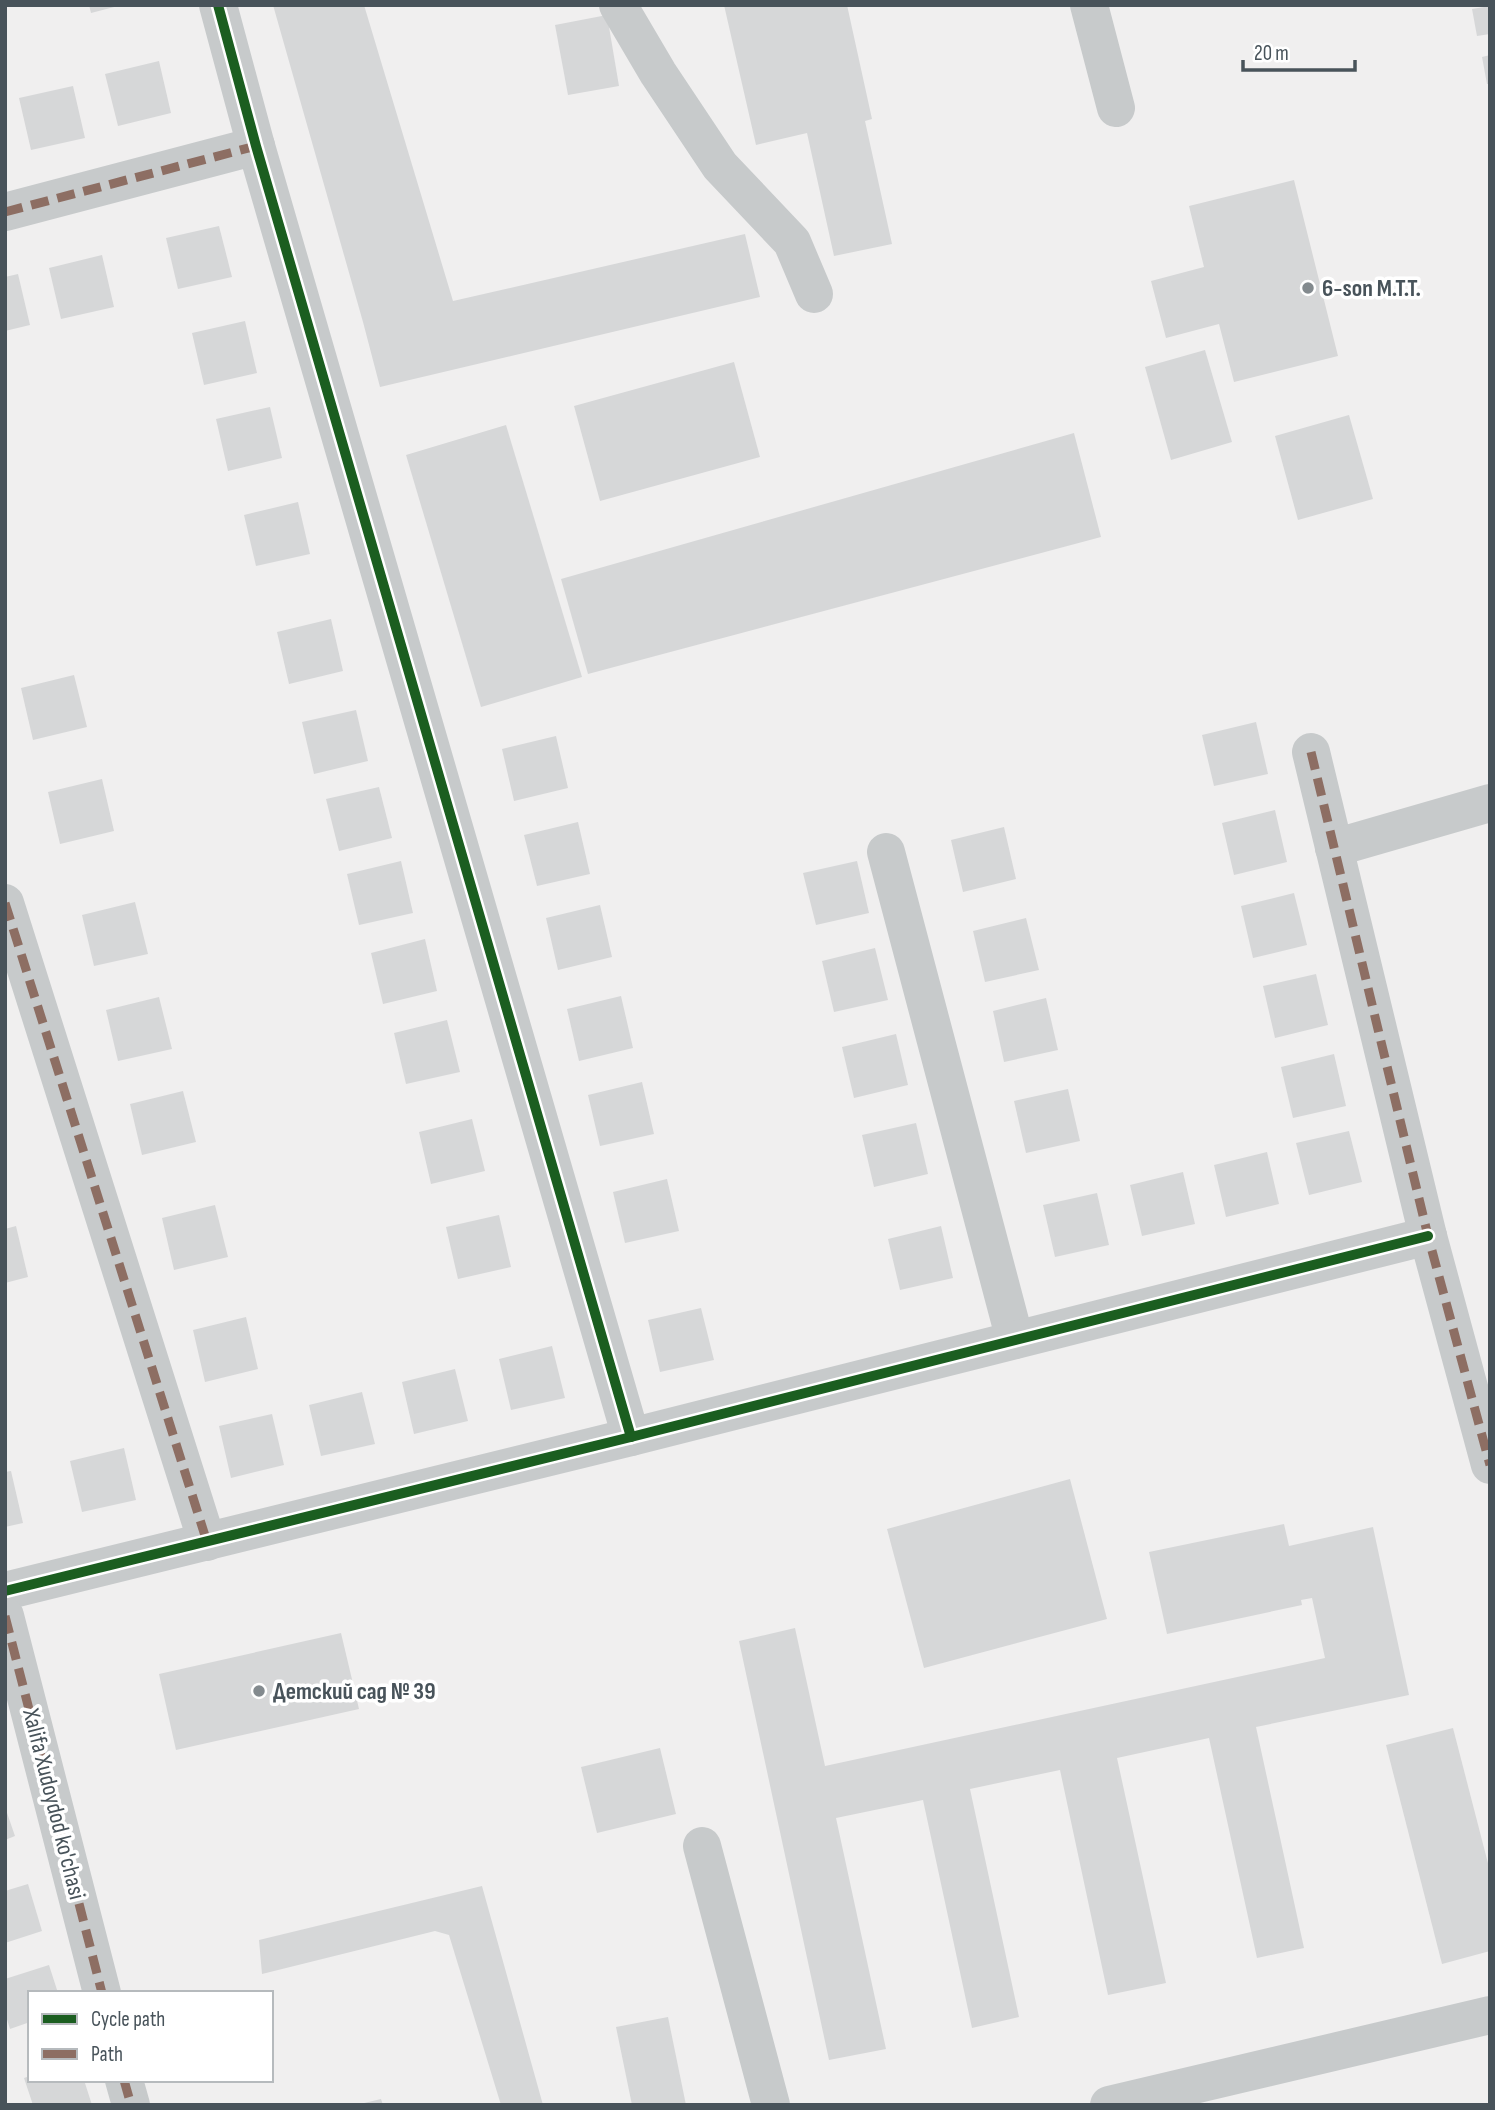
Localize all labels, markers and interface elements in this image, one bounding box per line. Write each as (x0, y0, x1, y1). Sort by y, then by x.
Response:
scale bar (1243, 28, 1355, 72)
text: 20 m (1254, 41, 1289, 66)
place label: 6-son M.T.T. (1322, 274, 1421, 303)
marker: 6-son M.T.T. (1300, 280, 1316, 296)
place label: Детский сад № 39 (273, 1677, 436, 1706)
marker: Детский сад № 39 (251, 1683, 267, 1699)
street label: Xalifa Xudoydod ko'chasi (16, 1705, 92, 1902)
legend (28, 1991, 273, 2082)
text: Cycle path (91, 2007, 165, 2032)
text: Path (91, 2042, 123, 2067)

